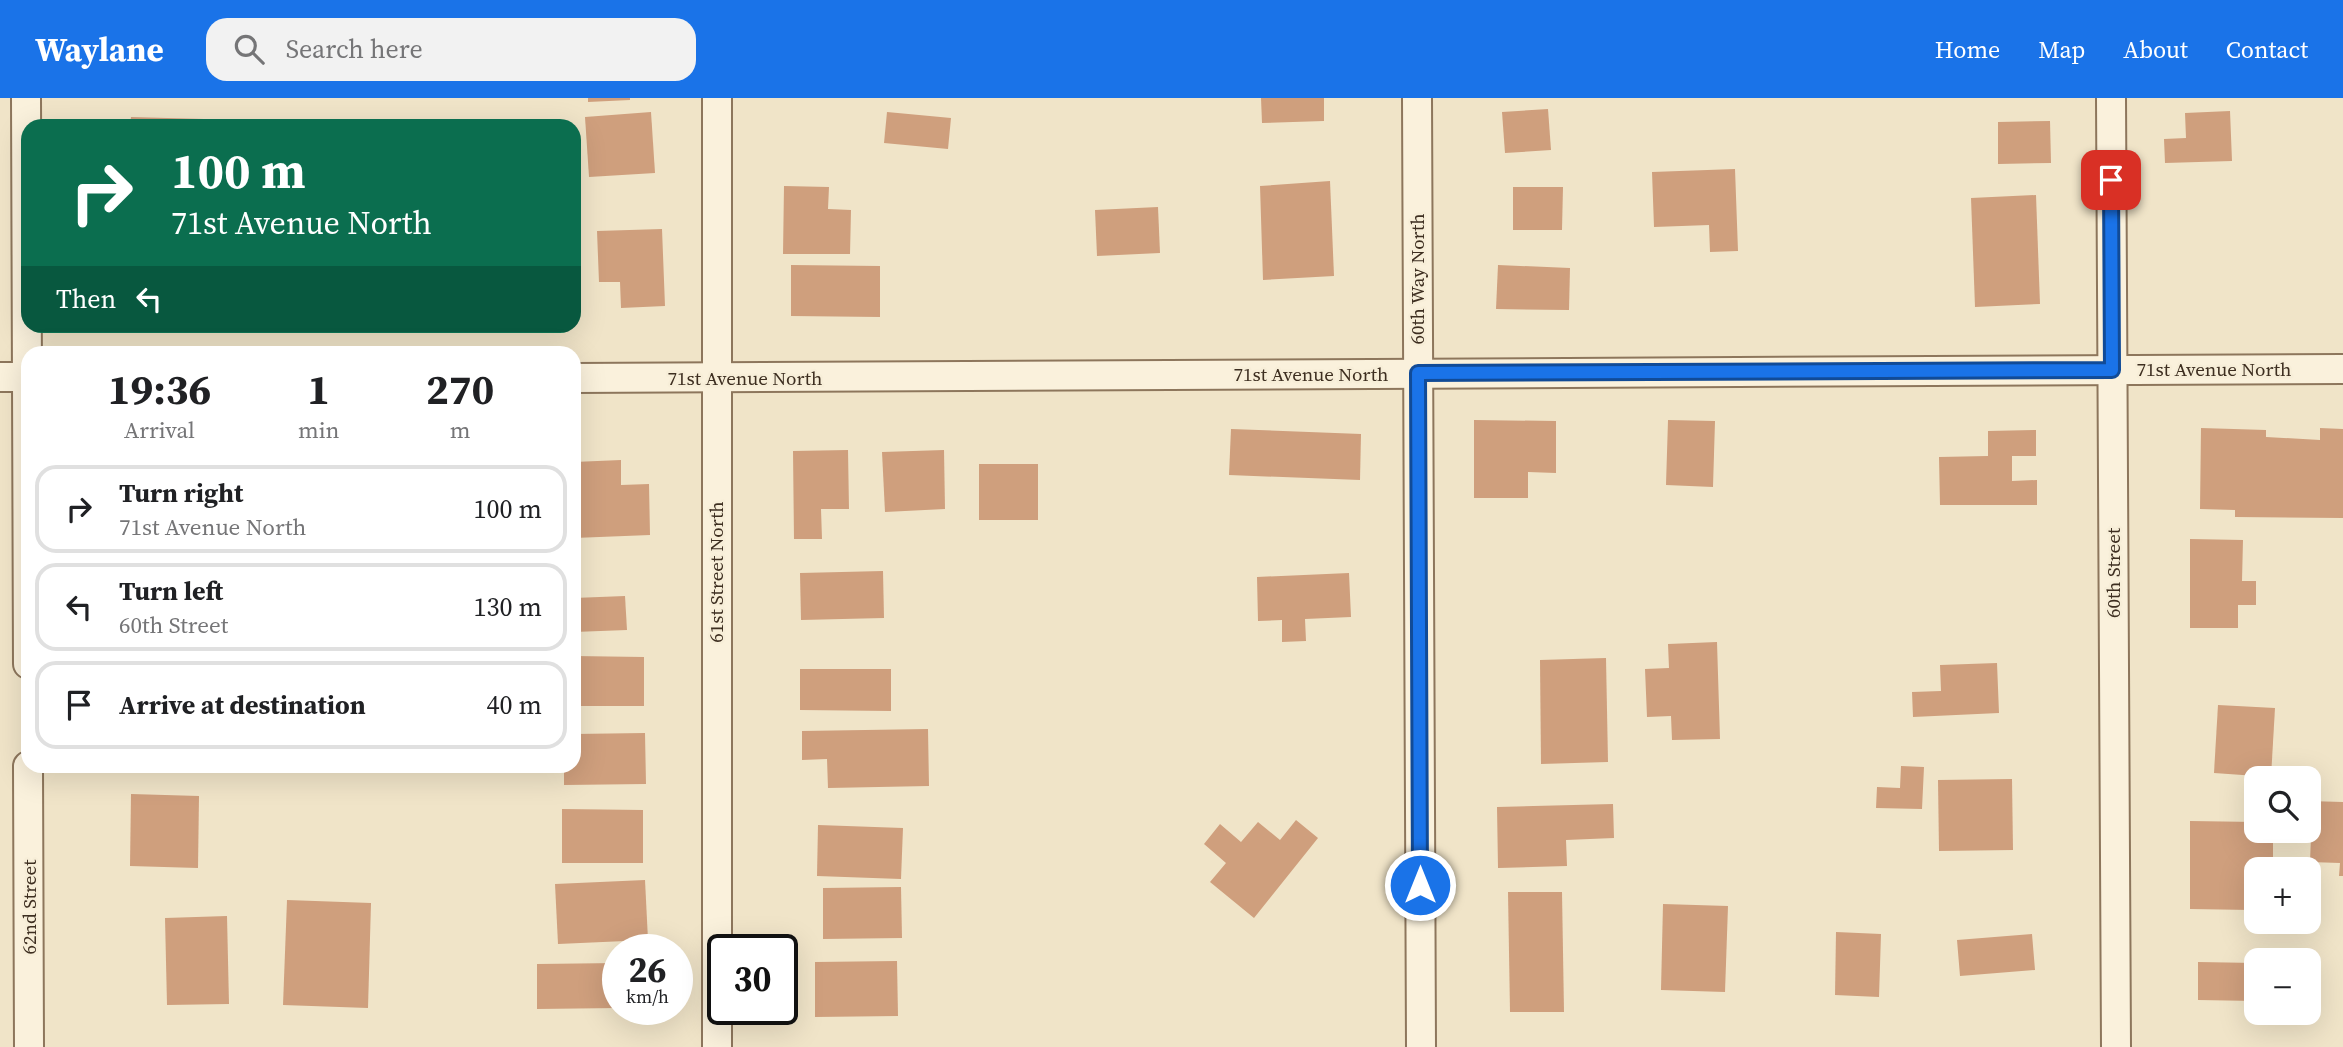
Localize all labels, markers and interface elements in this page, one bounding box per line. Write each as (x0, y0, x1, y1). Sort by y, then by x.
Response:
search box (206, 18, 696, 81)
text: Waylane (35, 27, 164, 72)
icon: search (230, 30, 268, 68)
text: Search here (286, 31, 423, 67)
text: Home (1935, 33, 2000, 66)
text: Map (2038, 33, 2085, 66)
text: About (2123, 33, 2188, 66)
text: Contact (2226, 33, 2308, 66)
text: 100 m (171, 137, 306, 204)
icon: right (56, 147, 147, 238)
pin (2081, 150, 2141, 210)
icon: arrive (2092, 161, 2130, 199)
text: 71st Avenue North (171, 201, 432, 245)
street label: 60th Way North (1404, 213, 1430, 345)
icon: left (130, 280, 168, 318)
text: Then (56, 281, 116, 317)
street label: 71st Avenue North (2137, 356, 2291, 382)
text: 19:36 (108, 360, 211, 418)
text: 1 (307, 360, 330, 418)
text: 270 (426, 360, 494, 418)
street label: 71st Avenue North (1234, 361, 1388, 387)
street label: 71st Avenue North (668, 365, 822, 391)
text: Arrival (124, 414, 195, 446)
text: min (298, 414, 339, 446)
text: m (450, 414, 471, 446)
text: Turn right (119, 475, 243, 511)
icon: right (60, 490, 98, 528)
text: 100 m (474, 491, 542, 527)
street label: 61st Street North (703, 501, 729, 643)
text: 71st Avenue North (119, 511, 306, 543)
street label: 60th Street (2100, 527, 2126, 618)
text: Turn left (119, 573, 223, 609)
icon: left (60, 588, 98, 626)
text: 130 m (474, 589, 542, 625)
text: 60th Street (119, 609, 228, 641)
icon: arrive (60, 686, 98, 724)
text: Arrive at destination (119, 687, 366, 723)
text: 40 m (487, 687, 542, 723)
map controls (2244, 766, 2321, 1025)
button: search (2244, 766, 2321, 843)
position arrow (1383, 848, 1457, 922)
button: + (2244, 857, 2321, 934)
street label: 62nd Street (16, 859, 42, 954)
speed limit sign: 30 (707, 934, 798, 1025)
text: 26 (629, 946, 666, 994)
button: − (2244, 948, 2321, 1025)
text: km/h (626, 984, 669, 1009)

